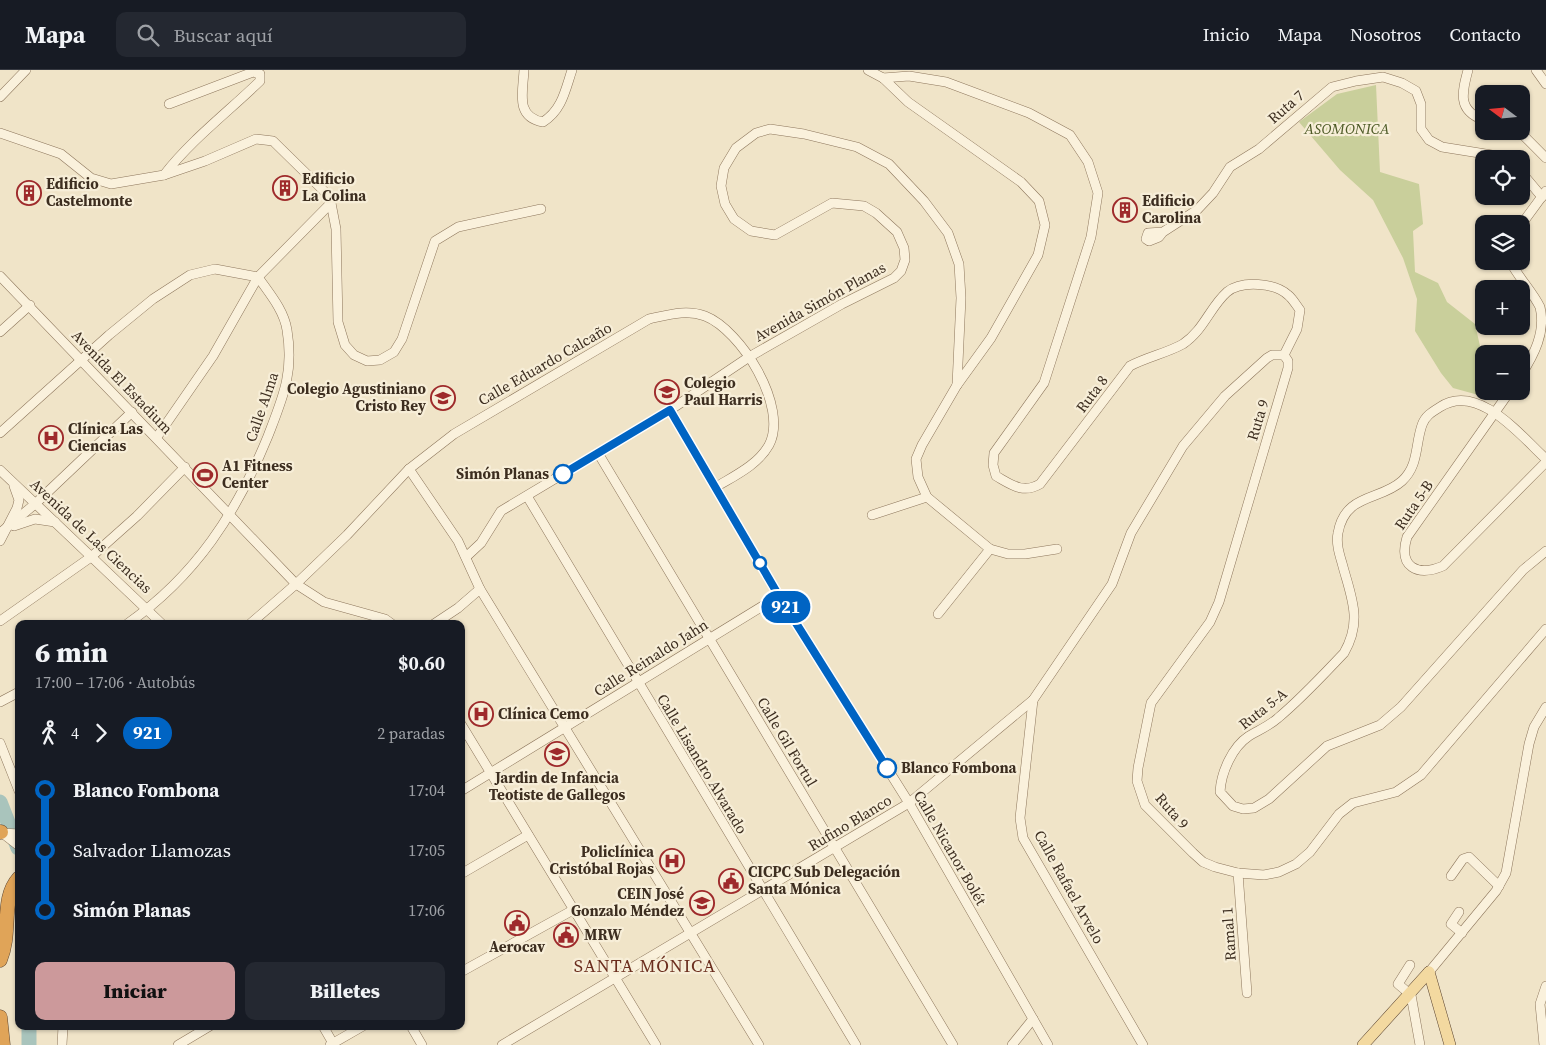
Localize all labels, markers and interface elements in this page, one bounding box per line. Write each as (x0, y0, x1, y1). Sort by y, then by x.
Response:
search box (116, 12, 466, 57)
text: Mapa (25, 18, 86, 51)
icon: search (134, 21, 162, 49)
text: Buscar aquí (174, 22, 273, 48)
text: Inicio (1203, 22, 1250, 47)
text: Mapa (1278, 22, 1322, 47)
text: Nosotros (1350, 22, 1421, 47)
text: Contacto (1449, 22, 1521, 47)
street label: Ruta 7 (1263, 85, 1308, 128)
north arrow (1475, 85, 1530, 140)
map controls (1475, 85, 1530, 400)
park label: ASOMONICA (1303, 118, 1390, 139)
button: locate (1475, 150, 1530, 205)
place label: Edificio La Colina (302, 168, 367, 206)
place label: Edificio Castelmonte (46, 173, 132, 211)
building icon: Edificio La Colina (272, 175, 298, 201)
building icon: Edificio Castelmonte (16, 180, 42, 206)
place label: Edificio Carolina (1142, 190, 1202, 228)
building icon: Edificio Carolina (1112, 197, 1138, 223)
button: layers (1475, 215, 1530, 270)
street label: Avenida Simón Planas (750, 257, 889, 346)
button: + (1475, 280, 1530, 335)
street label: Calle Eduardo Calcaño (474, 317, 615, 410)
street label: Avenida El Estadium (67, 325, 178, 439)
button: − (1475, 345, 1530, 400)
street label: Calle Alma (240, 369, 283, 445)
street label: Ruta 8 (1071, 371, 1113, 417)
place label: Colegio Paul Harris (684, 372, 763, 410)
place label: Colegio Agustiniano Cristo Rey (287, 378, 427, 416)
school or university icon: Colegio Paul Harris (654, 379, 680, 405)
school or university icon: Colegio Agustiniano Cristo Rey (430, 385, 456, 411)
street label: Ruta 9 (1241, 397, 1274, 443)
place label: Clínica Las Ciencias (68, 418, 143, 456)
hospital icon: Clínica Las Ciencias (38, 425, 64, 451)
place label: A1 Fitness Center (222, 455, 293, 493)
sports icon: A1 Fitness Center (192, 462, 218, 488)
place label: Simón Planas (456, 463, 549, 484)
marker: Simón Planas (553, 464, 573, 484)
street label: Avenida de Las Ciencias (26, 473, 157, 598)
street label: Ruta 5-B (1389, 476, 1438, 534)
unlabelled marker (753, 556, 767, 570)
line badge: 921 (757, 591, 815, 623)
text: 921 (771, 594, 801, 619)
street label: Calle Reinaldo Jahn (589, 614, 712, 701)
text: 6 min (35, 633, 108, 671)
text: $0.60 (398, 650, 445, 676)
text: 17:00 – 17:06 · Autobús (35, 671, 195, 693)
street label: Ruta 5-A (1234, 683, 1291, 734)
street label: Calle Lisandro Alvarado (652, 690, 753, 838)
street label: Calle Gil Fortul (752, 693, 823, 791)
hospital icon: Clínica Cemo (468, 701, 494, 727)
place label: Clínica Cemo (498, 703, 589, 724)
icon: walk (35, 719, 63, 747)
icon: forward (87, 719, 115, 747)
text: 921 (133, 720, 162, 745)
text: 4 (71, 722, 79, 744)
text: 2 paradas (377, 722, 445, 744)
school or university icon: Jardin de Infancia Teotiste de Gallegos (544, 741, 570, 767)
place label: Blanco Fombona (901, 757, 1018, 778)
marker: Blanco Fombona (877, 758, 897, 778)
place label: Jardin de Infancia Teotiste de Gallegos (489, 767, 625, 805)
text: Blanco Fombona (73, 777, 219, 803)
text: 17:04 (408, 779, 445, 801)
street label: Calle Nicanor Bolét (909, 787, 992, 909)
street label: Ruta 9 (1151, 788, 1194, 833)
street label: Rufino Blanco (804, 789, 895, 856)
street label: Calle Rafael Arvelo (1029, 826, 1109, 947)
text: Salvador Llamozas (73, 837, 231, 863)
text: 17:05 (408, 839, 445, 861)
place label: Policlínica Cristóbal Rojas (550, 841, 655, 879)
hospital icon: Policlínica Cristóbal Rojas (659, 848, 685, 874)
place label: CICPC Sub Delegación Santa Mónica (748, 861, 900, 899)
public building icon: CICPC Sub Delegación Santa Mónica (718, 868, 744, 894)
place label: CEIN José Gonzalo Méndez (571, 883, 684, 921)
school or university icon: CEIN José Gonzalo Méndez (689, 890, 715, 916)
text: Simón Planas (73, 897, 191, 923)
text: 17:06 (408, 899, 445, 921)
street label: Ramal 1 (1216, 906, 1241, 962)
public building icon: Aerocav (504, 910, 530, 936)
public building icon: MRW (553, 922, 579, 948)
place label: MRW (584, 924, 622, 945)
place label: Aerocav (489, 936, 545, 957)
district label: SANTA MÓNICA (574, 953, 716, 978)
button: Iniciar (35, 962, 235, 1020)
button: Billetes (245, 962, 445, 1020)

